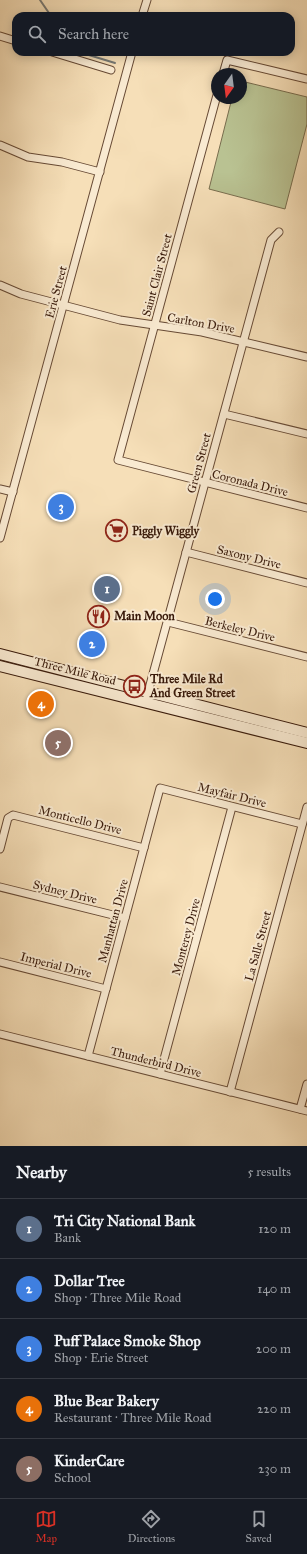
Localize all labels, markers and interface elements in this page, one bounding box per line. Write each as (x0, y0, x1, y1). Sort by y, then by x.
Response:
search box (12, 12, 295, 56)
icon: search (26, 23, 48, 45)
text: Search here (58, 25, 129, 43)
north arrow (211, 68, 247, 104)
street label: Saint Clair Street (139, 231, 175, 318)
street label: Erie Street (42, 264, 70, 320)
street label: Carlton Drive (166, 310, 236, 336)
street label: Green Street (184, 430, 214, 495)
street label: Coronada Drive (211, 467, 289, 499)
pin: 3 (48, 492, 74, 522)
supermarket icon: Piggly Wiggly (103, 518, 129, 544)
place label: Piggly Wiggly (132, 524, 201, 539)
street label: Saxony Drive (215, 542, 283, 572)
pin: 1 (94, 574, 120, 604)
your location (205, 589, 225, 609)
restaurant icon: Main Moon (85, 603, 111, 629)
place label: Main Moon (114, 609, 175, 623)
street label: Berkeley Drive (203, 614, 277, 644)
pin: 2 (79, 629, 105, 659)
street label: Three Mile Road (33, 654, 117, 688)
place label: Three Mile Rd And Green Street (149, 672, 236, 700)
bus stop icon: Three Mile Rd And Green Street (122, 673, 148, 699)
pin: 4 (28, 689, 54, 719)
pin: 5 (45, 728, 71, 758)
street label: Mayfair Drive (196, 780, 268, 810)
street label: Monticello Drive (37, 803, 123, 837)
street label: Sydney Drive (31, 877, 99, 907)
street label: Manhattan Drive (95, 878, 131, 964)
street label: Monterey Drive (169, 897, 203, 977)
street label: La Salle Street (242, 909, 274, 983)
street label: Imperial Drive (19, 949, 93, 981)
street label: Thunderbird Drive (109, 1044, 203, 1080)
text: Nearby (16, 1162, 67, 1183)
text: 5 results (247, 1164, 291, 1180)
text: Tri City National Bank (54, 1212, 196, 1230)
text: 1 (26, 1221, 32, 1237)
text: 120 m (258, 1221, 291, 1237)
text: Bank (54, 1230, 81, 1246)
text: Dollar Tree (54, 1272, 125, 1290)
text: 2 (26, 1281, 32, 1297)
text: 140 m (257, 1281, 291, 1297)
text: Shop · Three Mile Road (54, 1290, 181, 1306)
text: Puff Palace Smoke Shop (54, 1332, 201, 1350)
text: 3 (26, 1341, 32, 1357)
text: 200 m (256, 1341, 291, 1357)
text: Shop · Erie Street (54, 1350, 148, 1366)
text: Blue Bear Bakery (54, 1392, 159, 1410)
text: 4 (25, 1401, 33, 1417)
text: 220 m (257, 1401, 291, 1417)
text: Restaurant · Three Mile Road (54, 1410, 212, 1426)
text: KinderCare (54, 1452, 125, 1470)
text: 5 (26, 1461, 32, 1477)
text: 230 m (258, 1461, 291, 1477)
text: School (54, 1470, 91, 1486)
tab: Map (35, 1508, 57, 1545)
tab: Directions (128, 1508, 175, 1545)
tab: Saved (246, 1508, 272, 1545)

